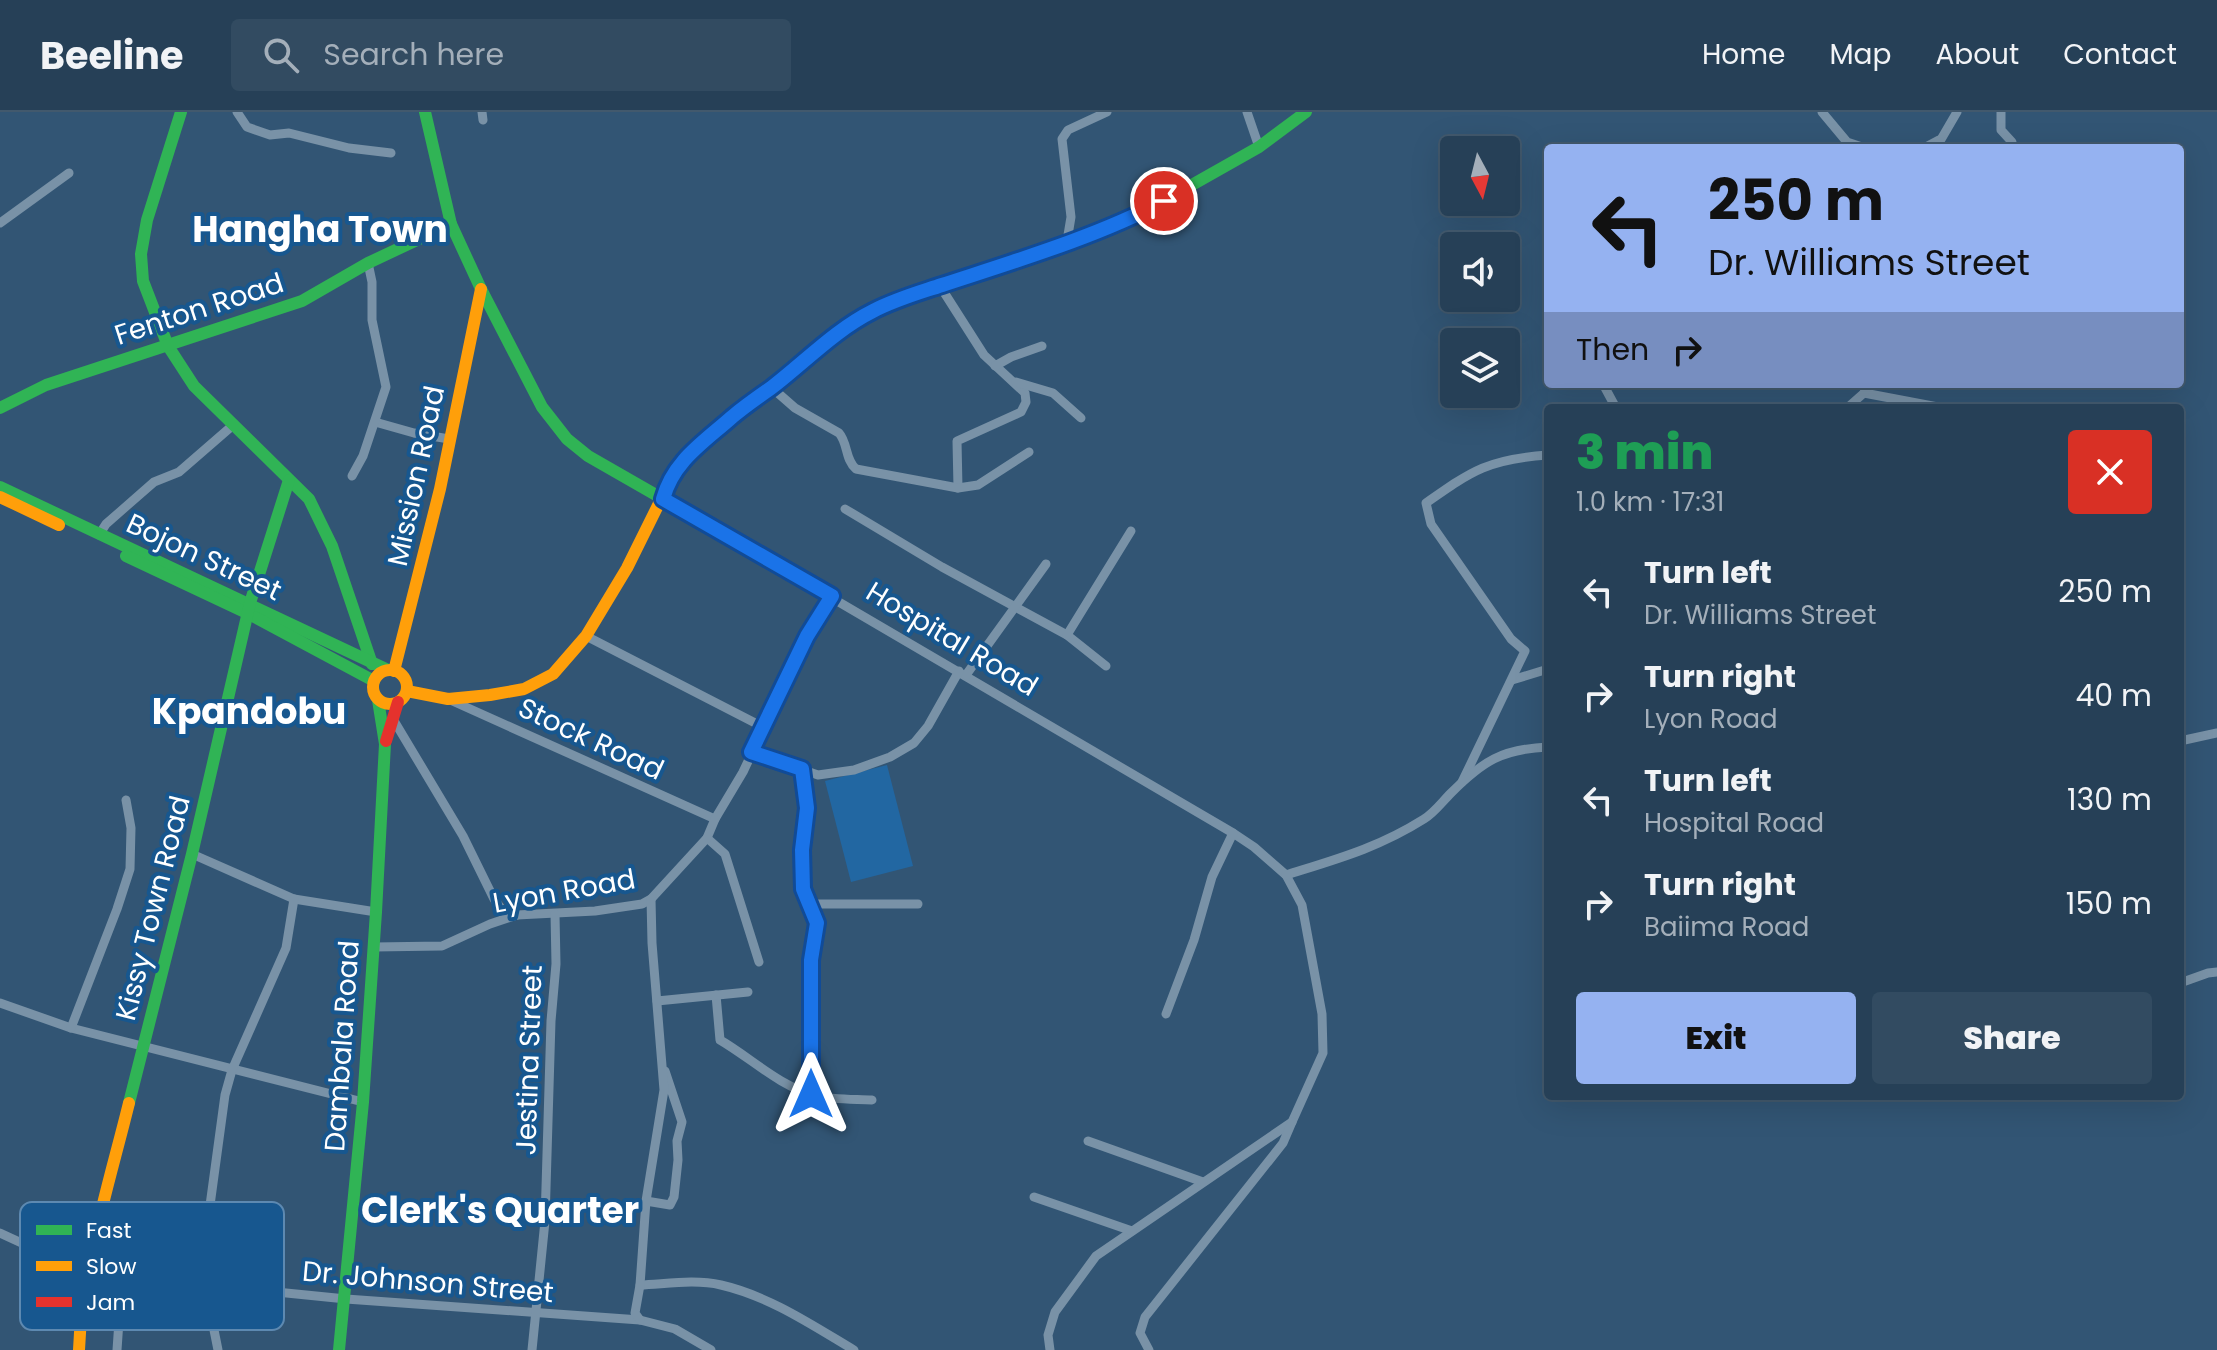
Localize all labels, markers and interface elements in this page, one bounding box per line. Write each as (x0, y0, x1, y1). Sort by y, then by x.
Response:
search box (231, 19, 791, 91)
text: Beeline (40, 29, 183, 82)
icon: search (259, 33, 303, 77)
text: Search here (323, 33, 504, 76)
text: Home (1702, 35, 1785, 74)
text: Map (1829, 35, 1891, 74)
text: About (1935, 35, 2019, 74)
text: Contact (2063, 35, 2177, 74)
north arrow (1440, 136, 1520, 216)
map controls (1440, 136, 1520, 408)
text: 250 m (1708, 161, 1884, 240)
pin (1130, 167, 1198, 235)
icon: left (1576, 176, 1680, 280)
icon: arrive (1142, 179, 1186, 223)
district label: Hangha Town (192, 204, 448, 255)
button: sound (1440, 232, 1520, 312)
text: Dr. Williams Street (1708, 237, 2030, 288)
street label: Fenton Road (109, 263, 289, 355)
button: layers (1440, 328, 1520, 408)
text: Then (1576, 328, 1649, 371)
icon: right (1665, 328, 1709, 372)
street label: Mission Road (378, 382, 454, 570)
text: 3 min (1576, 419, 1713, 486)
button: close (2068, 430, 2152, 514)
text: 1.0 km · 17:31 (1576, 484, 1724, 520)
street label: Bojon Street (120, 504, 288, 610)
text: Turn left (1644, 551, 1772, 594)
icon: left (1576, 570, 1620, 614)
text: 250 m (2058, 570, 2152, 613)
street label: Hospital Road (859, 572, 1045, 706)
text: Dr. Williams Street (1644, 597, 1876, 633)
text: Turn right (1644, 655, 1796, 698)
icon: right (1576, 674, 1620, 718)
text: 40 m (2075, 674, 2152, 717)
district label: Kpandobu (152, 686, 346, 737)
street label: Stock Road (512, 688, 670, 790)
text: Lyon Road (1644, 701, 1778, 737)
text: Turn left (1644, 759, 1772, 802)
icon: left (1576, 778, 1620, 822)
text: 130 m (2067, 778, 2152, 821)
street label: Kissy Town Road (106, 792, 200, 1024)
text: Hospital Road (1644, 805, 1824, 841)
street label: Lyon Road (490, 859, 638, 923)
text: Turn right (1644, 863, 1796, 906)
icon: right (1576, 882, 1620, 926)
text: 150 m (2066, 882, 2152, 925)
text: Baiima Road (1644, 909, 1809, 945)
street label: Dambala Road (315, 939, 369, 1153)
street label: Jestina Street (506, 964, 552, 1156)
button: Exit (1576, 992, 1856, 1084)
button: Share (1872, 992, 2152, 1084)
position arrow (769, 1052, 853, 1136)
district label: Clerk's Quarter (361, 1185, 639, 1236)
legend (20, 1202, 284, 1330)
text: Fast (86, 1215, 131, 1246)
text: Slow (86, 1251, 136, 1282)
street label: Dr. Johnson Street (301, 1252, 555, 1312)
text: Jam (86, 1287, 135, 1318)

